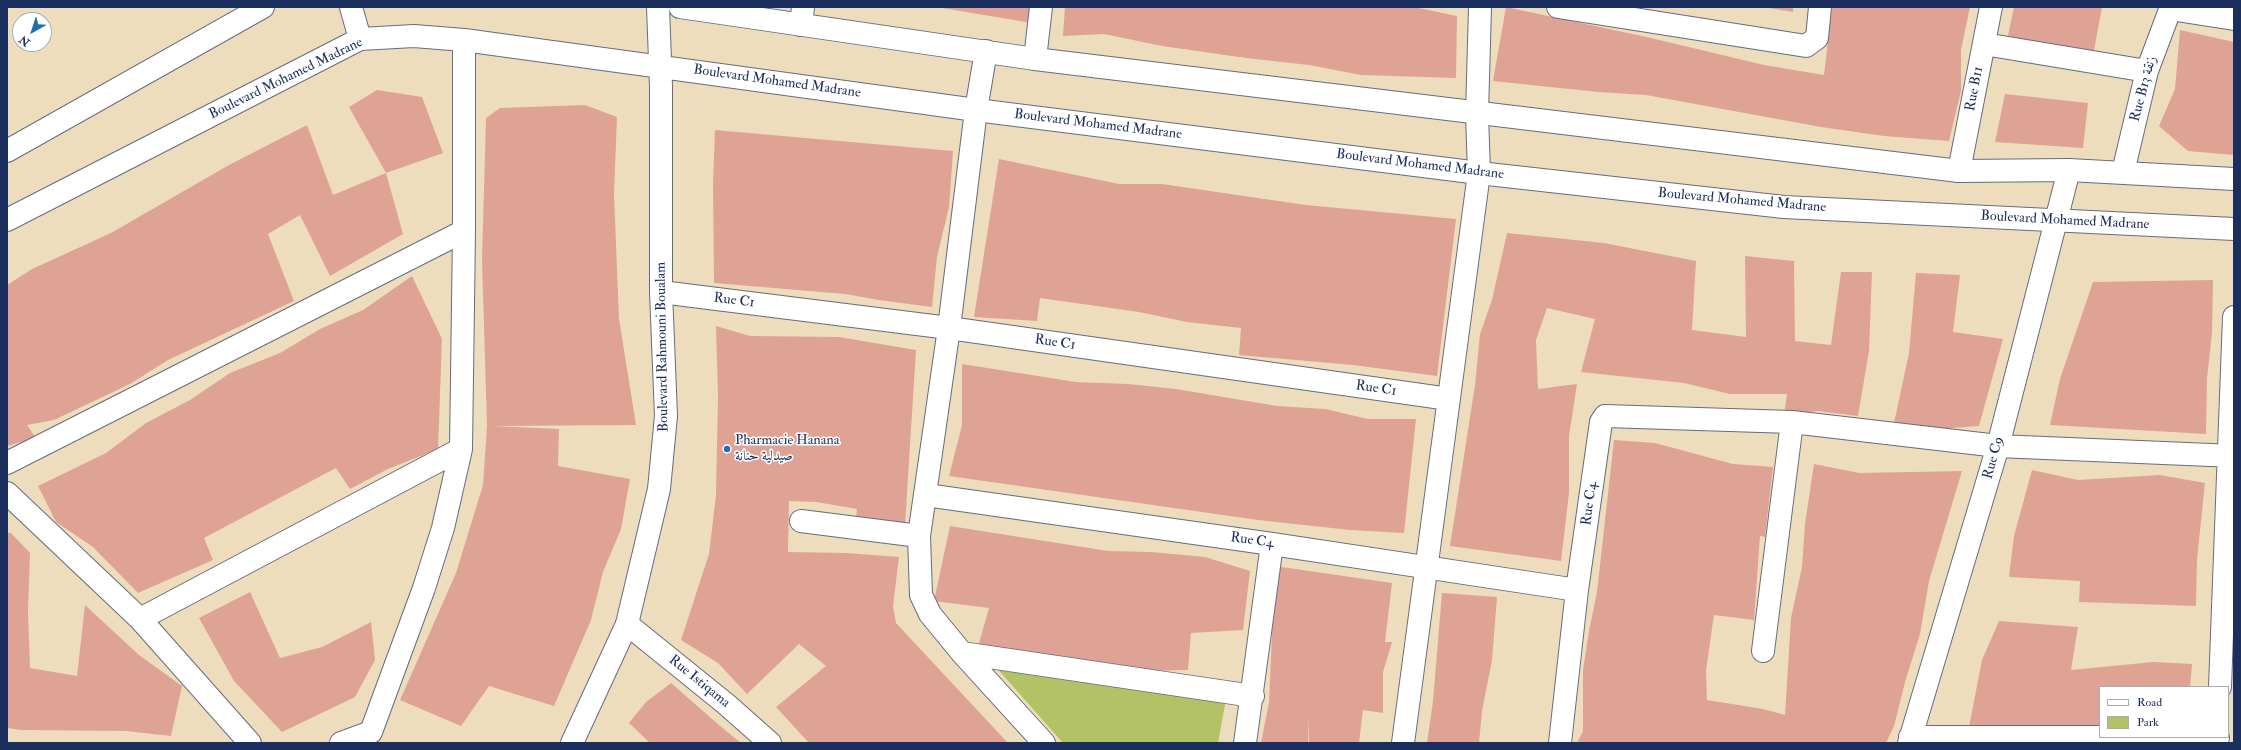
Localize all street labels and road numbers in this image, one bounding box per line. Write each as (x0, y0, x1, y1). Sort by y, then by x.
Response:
street label: Boulevard Mohamed Madrane (206, 34, 366, 124)
street label: Rue B13 زنقة (2127, 54, 2161, 124)
street label: Boulevard Mohamed Madrane (692, 62, 862, 102)
street label: Rue B11 (1962, 65, 1988, 113)
street label: Boulevard Mohamed Madrane (1013, 106, 1183, 144)
street label: Boulevard Mohamed Madrane (1335, 146, 1505, 184)
street label: Boulevard Mohamed Madrane (1657, 185, 1827, 217)
street label: Boulevard Mohamed Madrane (1980, 208, 2150, 234)
street label: Boulevard Rahmouni Boualam (653, 262, 673, 432)
street label: Rue C1 (713, 290, 755, 312)
street label: Rue C1 (1033, 332, 1077, 354)
street label: Rue C1 (1354, 378, 1398, 400)
street label: Rue C9 (1980, 435, 2008, 481)
street label: Rue C4 (1579, 481, 1601, 527)
street label: Rue C4 (1229, 530, 1275, 552)
street label: Rue Istiqama (665, 652, 733, 712)

